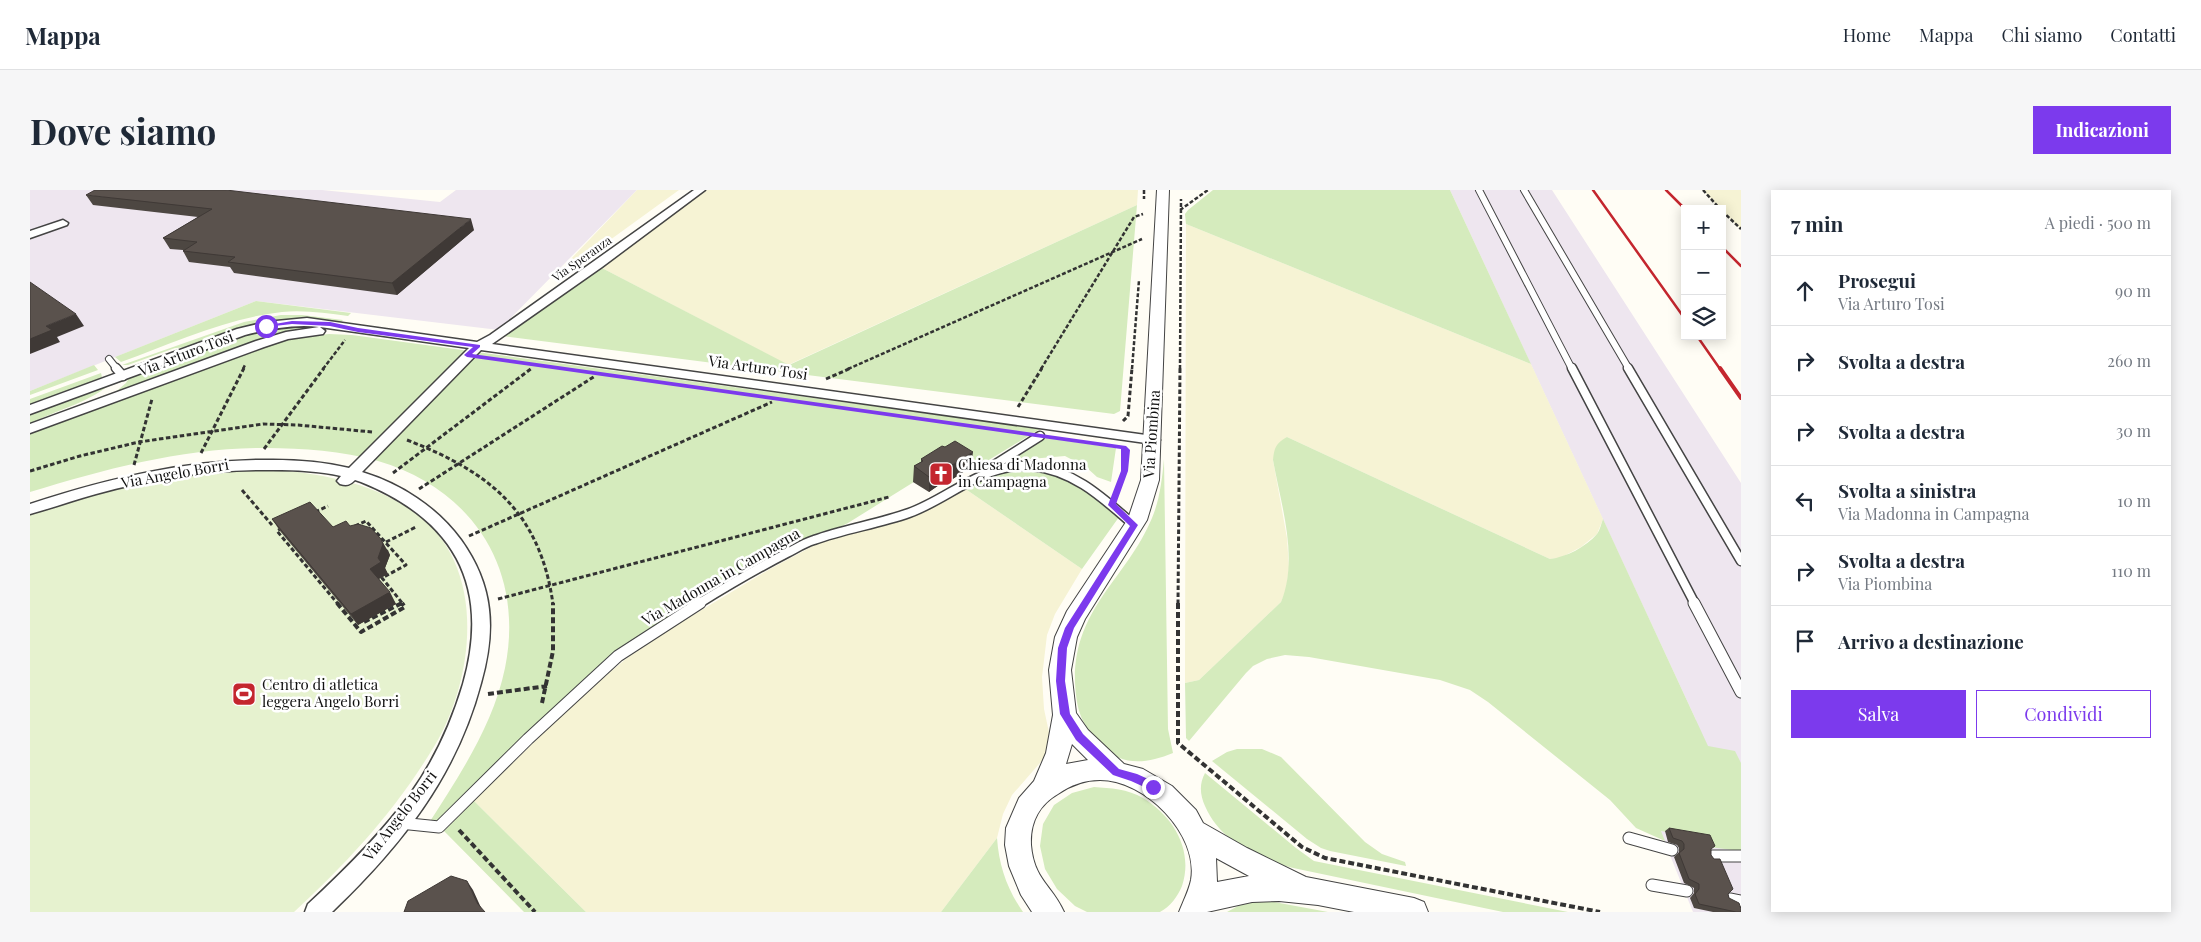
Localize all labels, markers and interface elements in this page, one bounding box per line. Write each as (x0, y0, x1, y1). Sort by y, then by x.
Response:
text: Mappa (25, 19, 101, 51)
text: Home (1843, 23, 1891, 47)
text: Mappa (1919, 23, 1974, 47)
text: Chi siamo (2002, 23, 2082, 47)
text: Contatti (2110, 23, 2176, 47)
button: Indicazioni (2033, 106, 2171, 154)
text: Dove siamo (30, 107, 216, 154)
map controls (1681, 205, 1726, 340)
button: + (1681, 205, 1726, 250)
text: 7 min (1791, 209, 1844, 237)
text: A piedi · 500 m (2045, 212, 2151, 233)
street label: Via Speranza (548, 232, 614, 285)
button: − (1681, 250, 1726, 295)
text: Prosegui (1838, 267, 1916, 293)
icon: ahead (1791, 277, 1819, 305)
text: 90 m (2115, 280, 2151, 301)
text: Via Arturo Tosi (1838, 293, 1945, 314)
button: layers (1681, 295, 1726, 340)
route start (255, 315, 278, 338)
street label: Via Arturo Tosi (134, 326, 236, 381)
icon: right (1791, 347, 1819, 375)
text: Svolta a destra (1838, 348, 1965, 374)
street label: Via Arturo Tosi (706, 350, 810, 384)
text: 260 m (2107, 350, 2151, 371)
street label: Via Piombina (1138, 389, 1164, 480)
icon: right (1791, 417, 1819, 445)
text: Svolta a destra (1838, 418, 1965, 444)
text: 30 m (2116, 420, 2151, 441)
street label: Via Angelo Borri (118, 454, 231, 492)
place label: Chiesa di Madonna in Campagna (958, 454, 1087, 491)
church icon: Chiesa di Madonna in Campagna (928, 461, 954, 487)
text: Svolta a sinistra (1838, 477, 1976, 503)
icon: left (1791, 487, 1819, 515)
text: 10 m (2117, 490, 2151, 511)
text: Via Madonna in Campagna (1838, 503, 2029, 524)
street label: Via Madonna in Campagna (637, 522, 804, 630)
text: Svolta a destra (1838, 547, 1965, 573)
icon: right (1791, 557, 1819, 585)
text: 110 m (2111, 560, 2151, 581)
text: Via Piombina (1838, 573, 1932, 594)
icon: arrive (1791, 627, 1819, 655)
text: Arrivo a destinazione (1838, 628, 2024, 654)
place label: Centro di atletica leggera Angelo Borri (262, 674, 400, 711)
sports icon: Centro di atletica leggera Angelo Borri (231, 681, 257, 707)
button: Salva (1791, 690, 1966, 738)
button: Condividi (1976, 690, 2151, 738)
street label: Via Angelo Borri (357, 766, 441, 865)
route end (1142, 776, 1165, 799)

